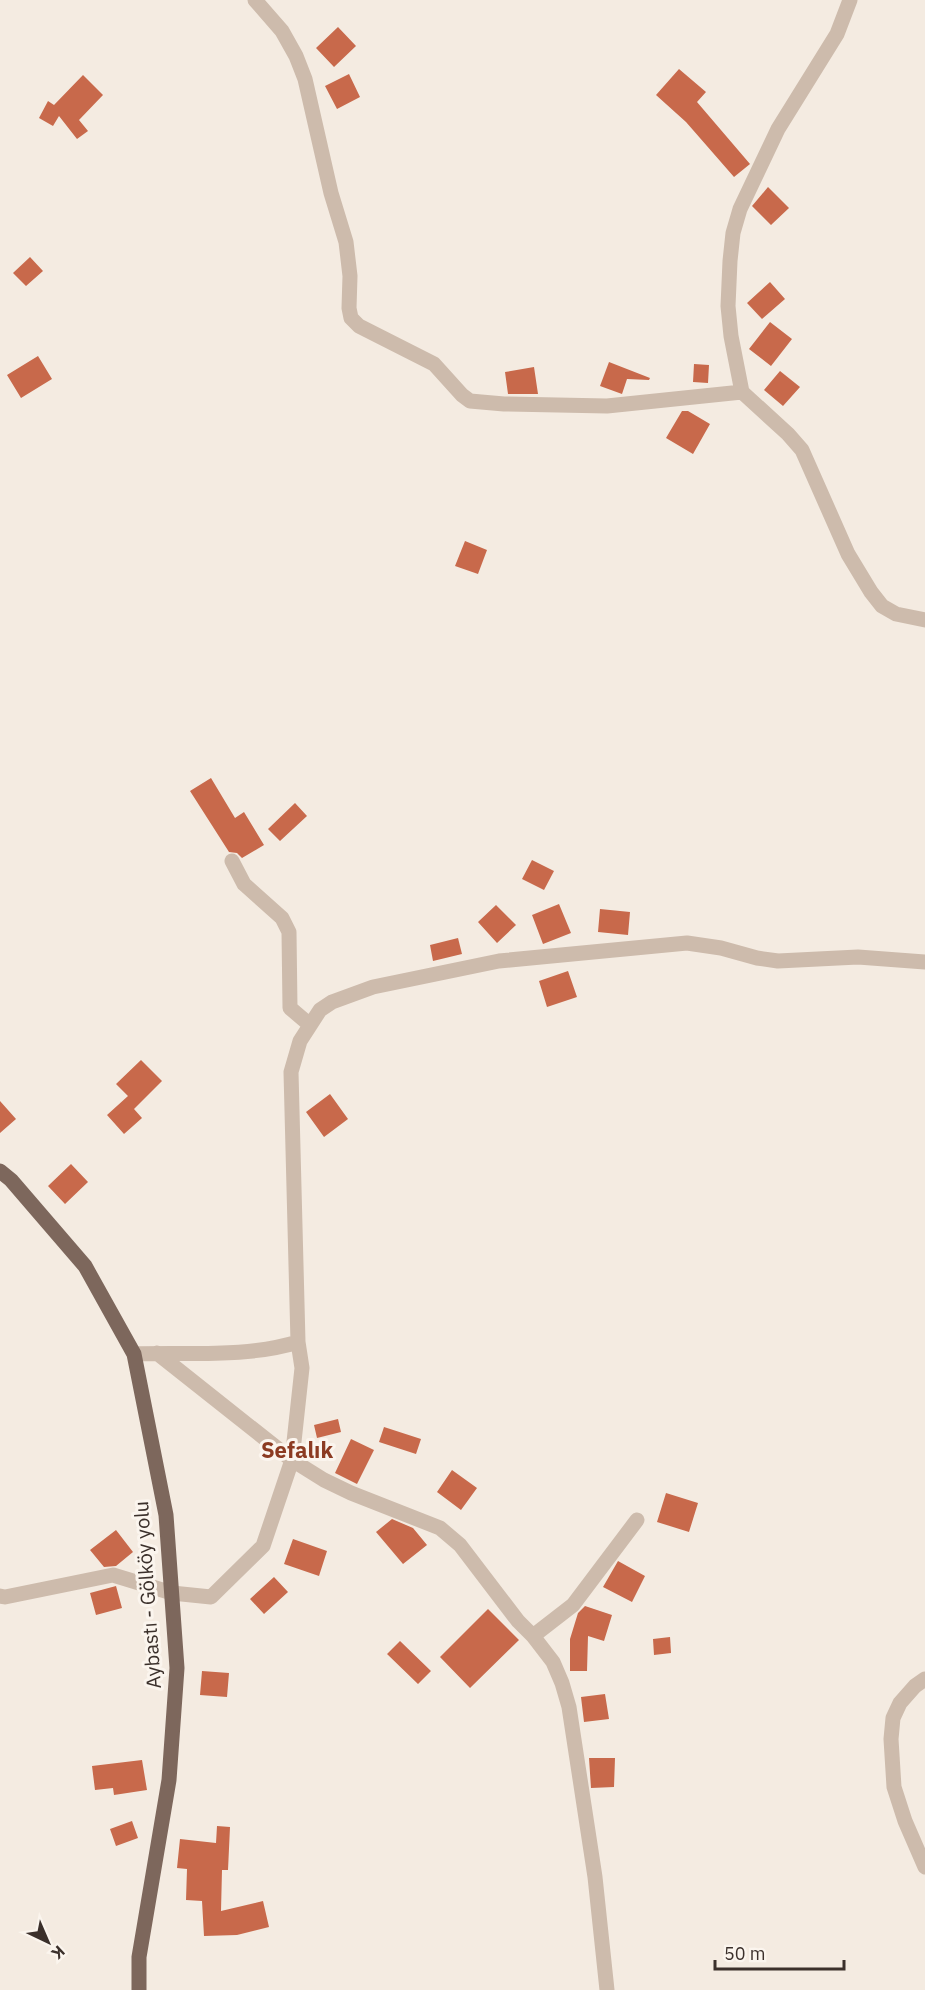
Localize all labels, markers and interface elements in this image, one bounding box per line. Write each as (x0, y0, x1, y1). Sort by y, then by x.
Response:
district label: Sefalık (261, 1435, 333, 1464)
street label: Aybastı - Gölköy yolu (127, 1500, 167, 1690)
north arrow (18, 1912, 78, 1972)
scale bar (715, 1933, 844, 1971)
text: K (47, 1942, 69, 1964)
text: 50 m (724, 1942, 766, 1965)

